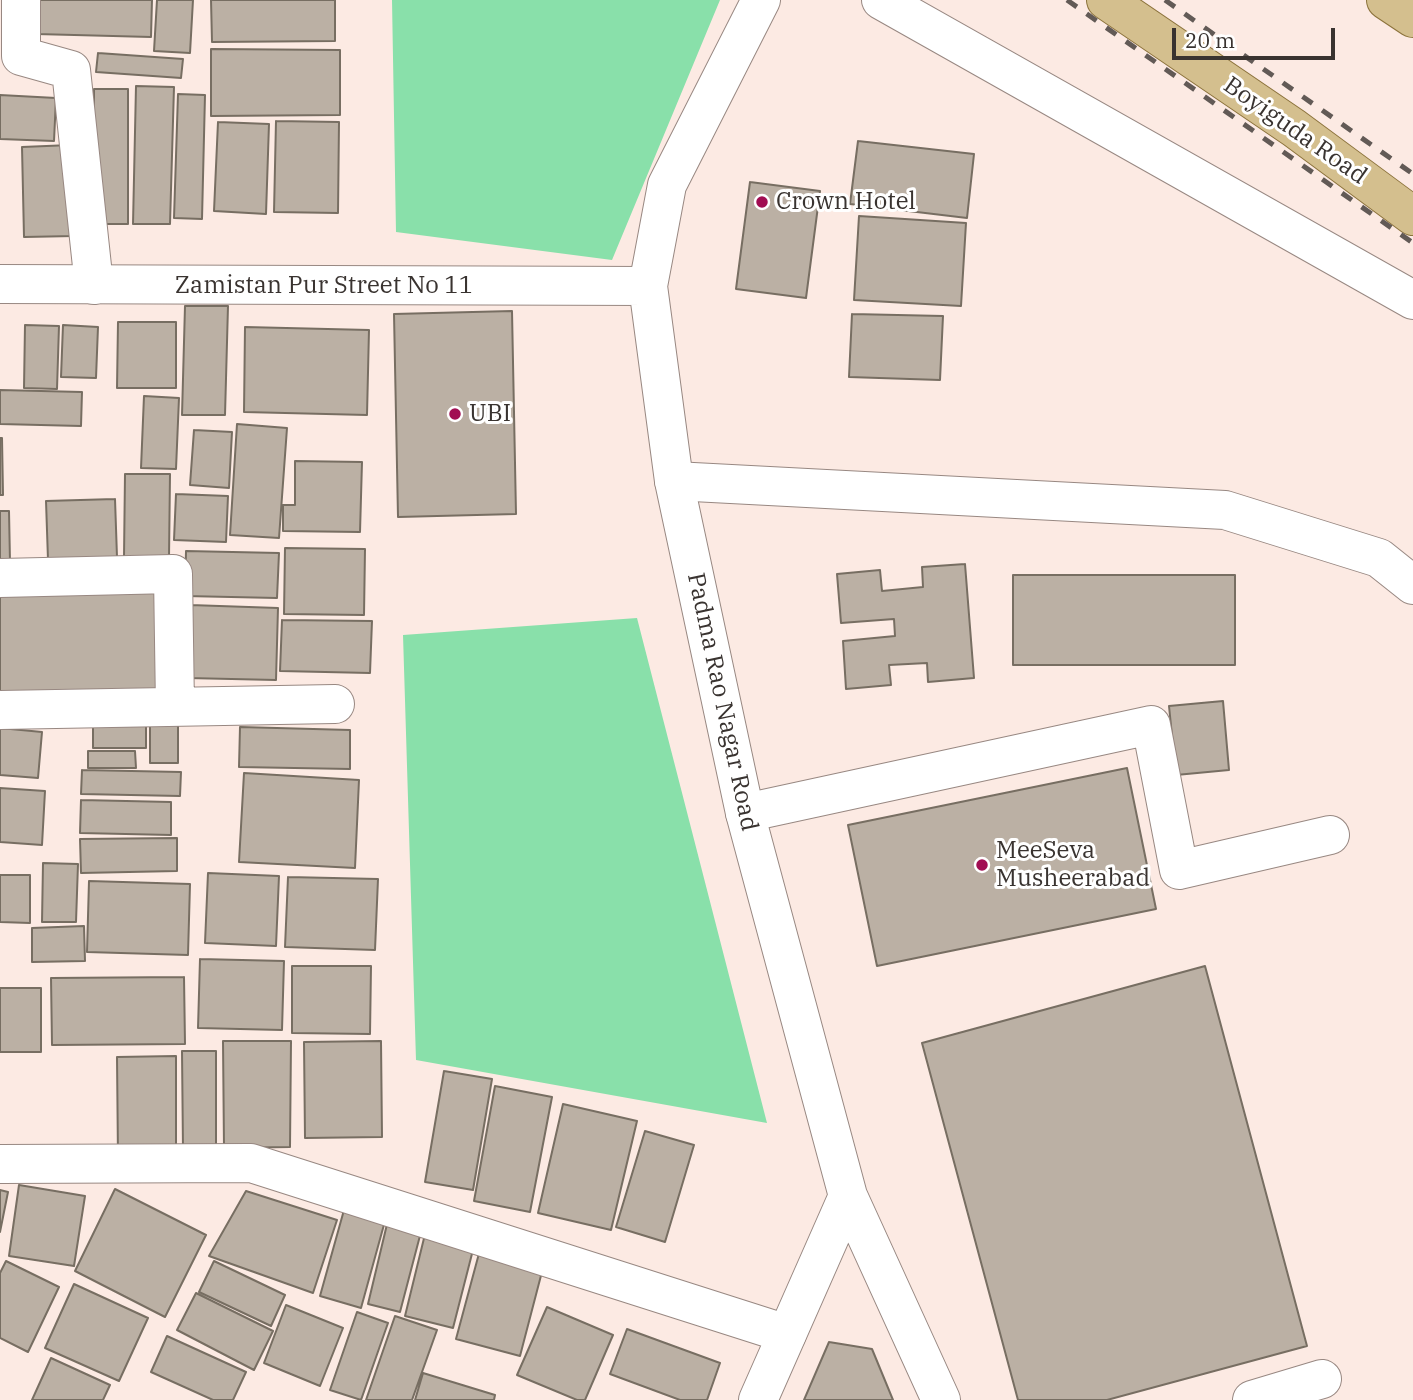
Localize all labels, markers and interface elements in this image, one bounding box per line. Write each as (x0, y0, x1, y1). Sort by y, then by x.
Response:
scale bar (1175, 14, 1338, 58)
text: 20 m (1185, 26, 1235, 54)
street label: Boyiguda Road (1218, 71, 1372, 191)
place label: Crown Hotel (776, 188, 916, 216)
marker: Crown Hotel (754, 194, 770, 210)
street label: Zamistan Pur Street No 11 (175, 272, 473, 300)
place label: UBI (469, 400, 511, 428)
marker: UBI (447, 406, 463, 422)
street label: Padma Rao Nagar Road (681, 570, 763, 834)
place label: MeeSeva Musheerabad (996, 837, 1150, 893)
marker: MeeSeva Musheerabad (974, 857, 990, 873)

